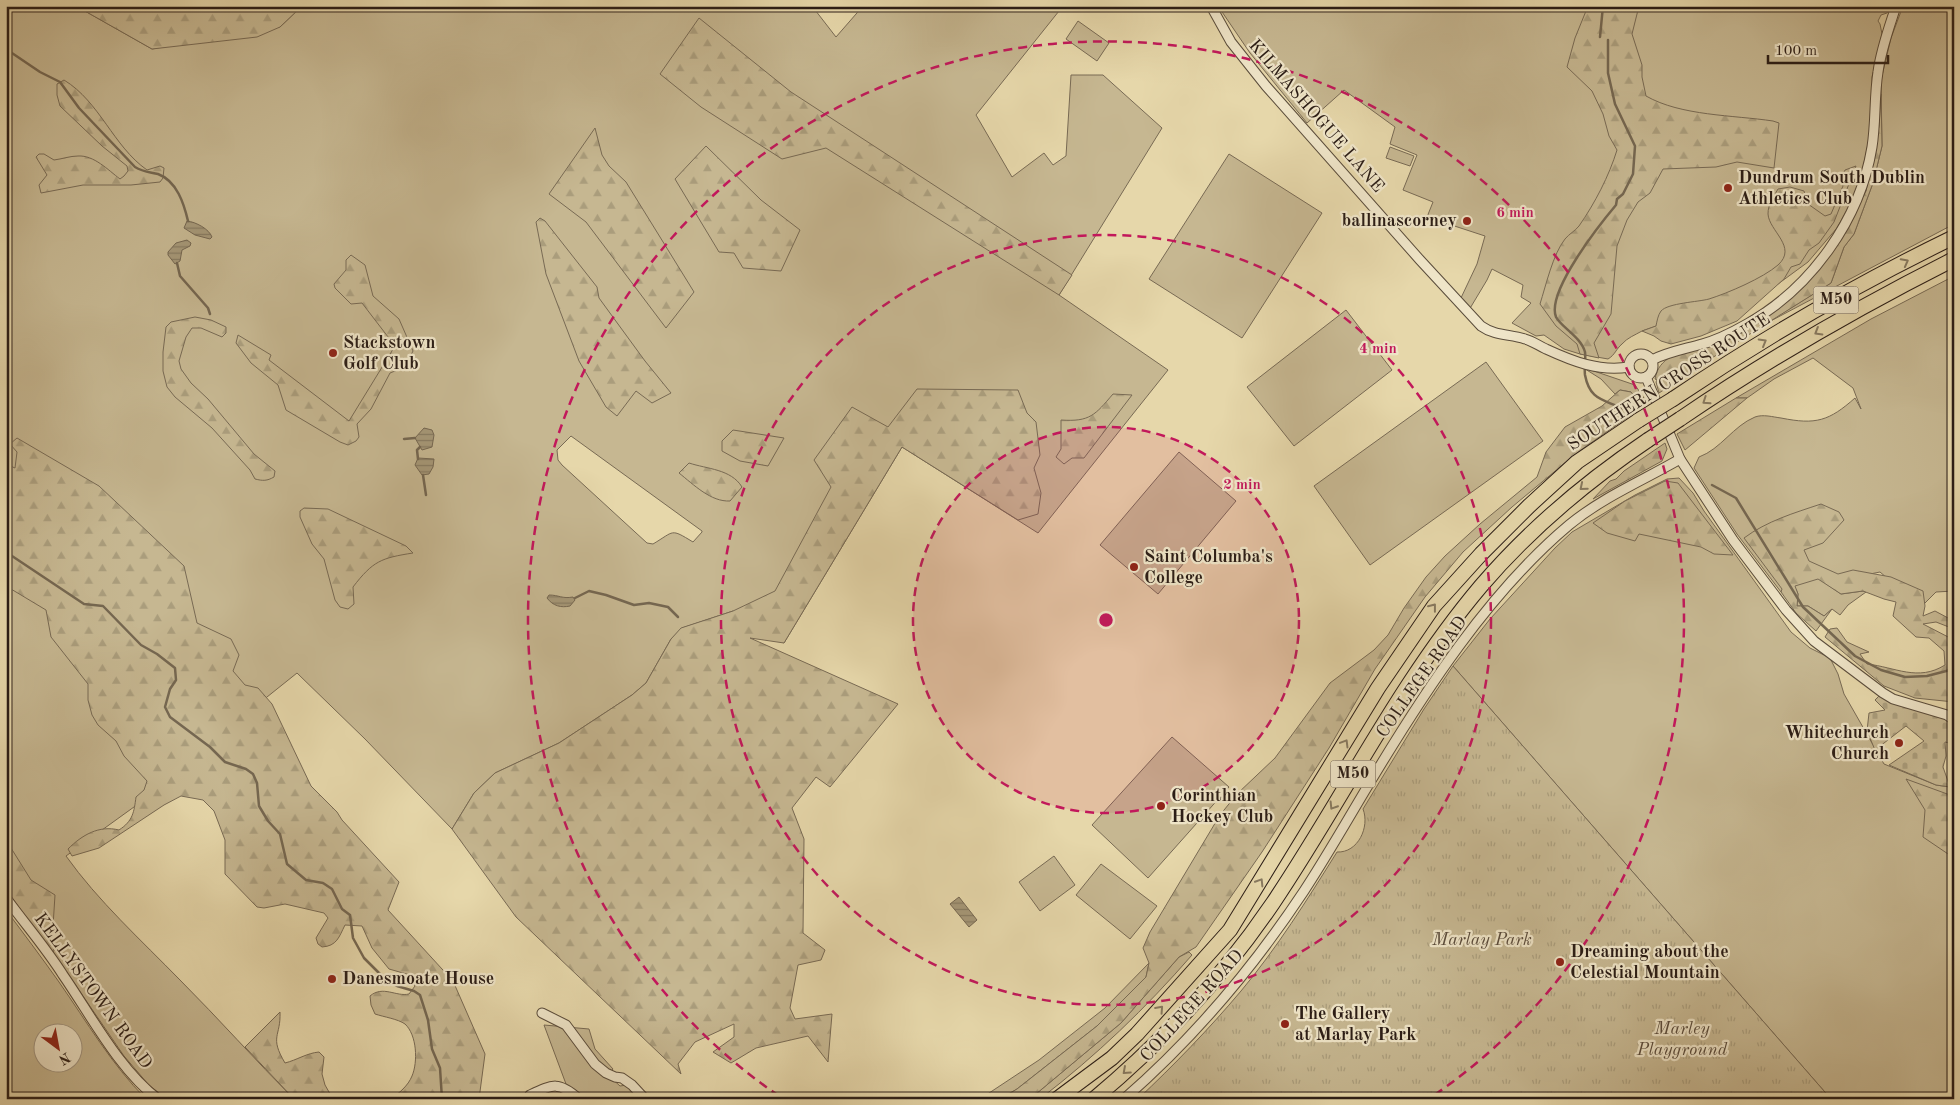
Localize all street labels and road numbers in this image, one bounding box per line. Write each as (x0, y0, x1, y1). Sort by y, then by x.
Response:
street label: KILMASHOGUE LANE (1245, 36, 1387, 196)
road number: M50 (1814, 286, 1858, 314)
street label: SOUTHERN CROSS ROUTE (1564, 310, 1774, 454)
street label: COLLEGE ROAD (1373, 613, 1471, 741)
road number: M50 (1330, 761, 1376, 788)
street label: KELLYSTOWN ROAD (29, 909, 157, 1073)
street label: COLLEGE ROAD (1137, 947, 1247, 1065)

